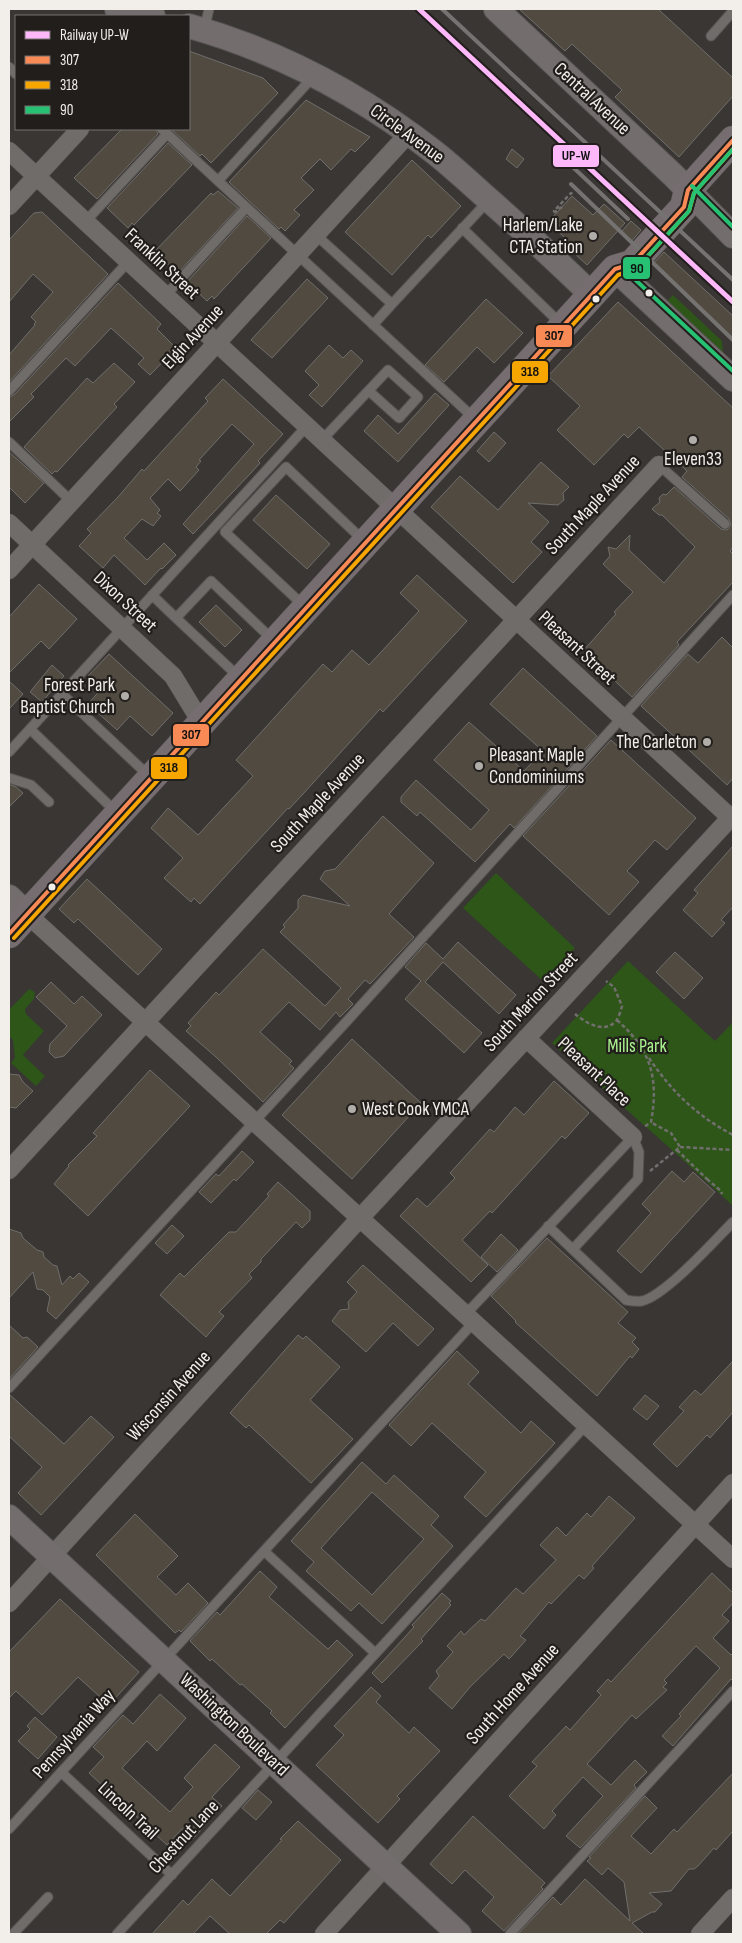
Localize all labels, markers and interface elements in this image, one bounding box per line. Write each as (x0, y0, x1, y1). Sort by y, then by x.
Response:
legend (15, 15, 190, 130)
text: Railway UP-W (60, 26, 129, 45)
text: 307 (60, 51, 79, 70)
street label: Central Avenue (549, 58, 635, 140)
text: 318 (60, 76, 78, 95)
street label: Circle Avenue (365, 99, 449, 169)
text: 90 (60, 101, 73, 120)
line badge: UP-W (552, 144, 600, 168)
text: UP-W (562, 147, 590, 164)
place label: Harlem/Lake CTA Station (503, 214, 583, 259)
street label: Franklin Street (120, 224, 204, 305)
marker: Harlem/Lake CTA Station (587, 230, 599, 242)
line badge: 90 (622, 256, 651, 280)
text: 90 (630, 260, 644, 277)
unlabelled marker (644, 288, 654, 298)
unlabelled marker (591, 294, 601, 304)
street label: Elgin Avenue (157, 300, 229, 374)
line badge: 307 (535, 324, 573, 348)
text: 307 (544, 327, 564, 344)
line badge: 318 (511, 360, 549, 384)
text: 318 (521, 363, 540, 380)
marker: Eleven33 (687, 434, 699, 446)
place label: Eleven33 (664, 448, 722, 471)
street label: South Maple Avenue (541, 450, 645, 560)
street label: Dixon Street (88, 567, 162, 637)
street label: Pleasant Street (533, 606, 621, 690)
place label: Forest Park Baptist Church (20, 674, 116, 719)
marker: Forest Park Baptist Church (119, 690, 131, 702)
line badge: 307 (172, 723, 210, 747)
text: 307 (181, 726, 201, 743)
place label: The Carleton (616, 731, 697, 754)
marker: The Carleton (701, 736, 713, 748)
place label: Pleasant Maple Condominiums (489, 744, 584, 789)
street label: South Maple Avenue (266, 748, 370, 858)
line badge: 318 (150, 756, 188, 780)
text: 318 (160, 759, 179, 776)
marker: Pleasant Maple Condominiums (473, 760, 485, 772)
unlabelled marker (47, 882, 57, 892)
street label: South Marion Street (479, 947, 583, 1057)
street label: Pleasant Place (553, 1032, 635, 1112)
park label: Mills Park (607, 1035, 668, 1058)
place label: West Cook YMCA (362, 1098, 470, 1121)
marker: West Cook YMCA (346, 1103, 358, 1115)
street label: Wisconsin Avenue (122, 1346, 216, 1446)
street label: South Home Avenue (462, 1639, 564, 1749)
street label: Washington Boulevard (175, 1669, 293, 1781)
street label: Pennsylvania Way (28, 1684, 121, 1783)
street label: Lincoln Trail (93, 1777, 163, 1845)
street label: Chestnut Lane (144, 1795, 224, 1879)

